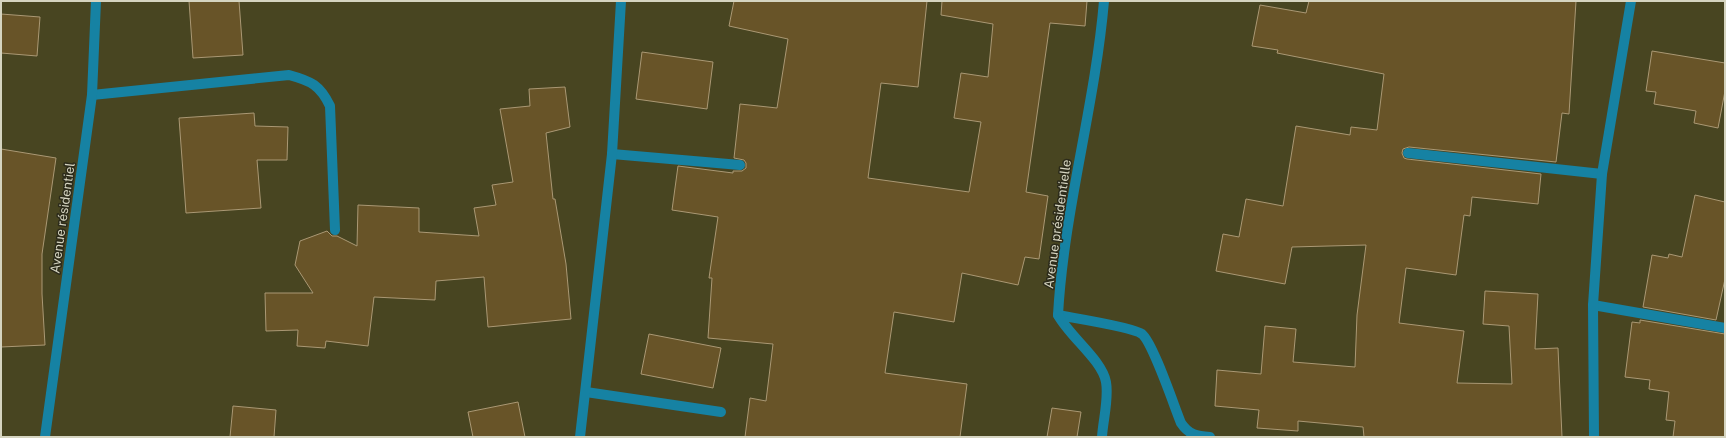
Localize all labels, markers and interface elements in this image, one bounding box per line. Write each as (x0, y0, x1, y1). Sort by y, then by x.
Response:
street label: Avenue présidentielle (1041, 159, 1074, 290)
street label: Avenue résidentiel (47, 162, 78, 274)

